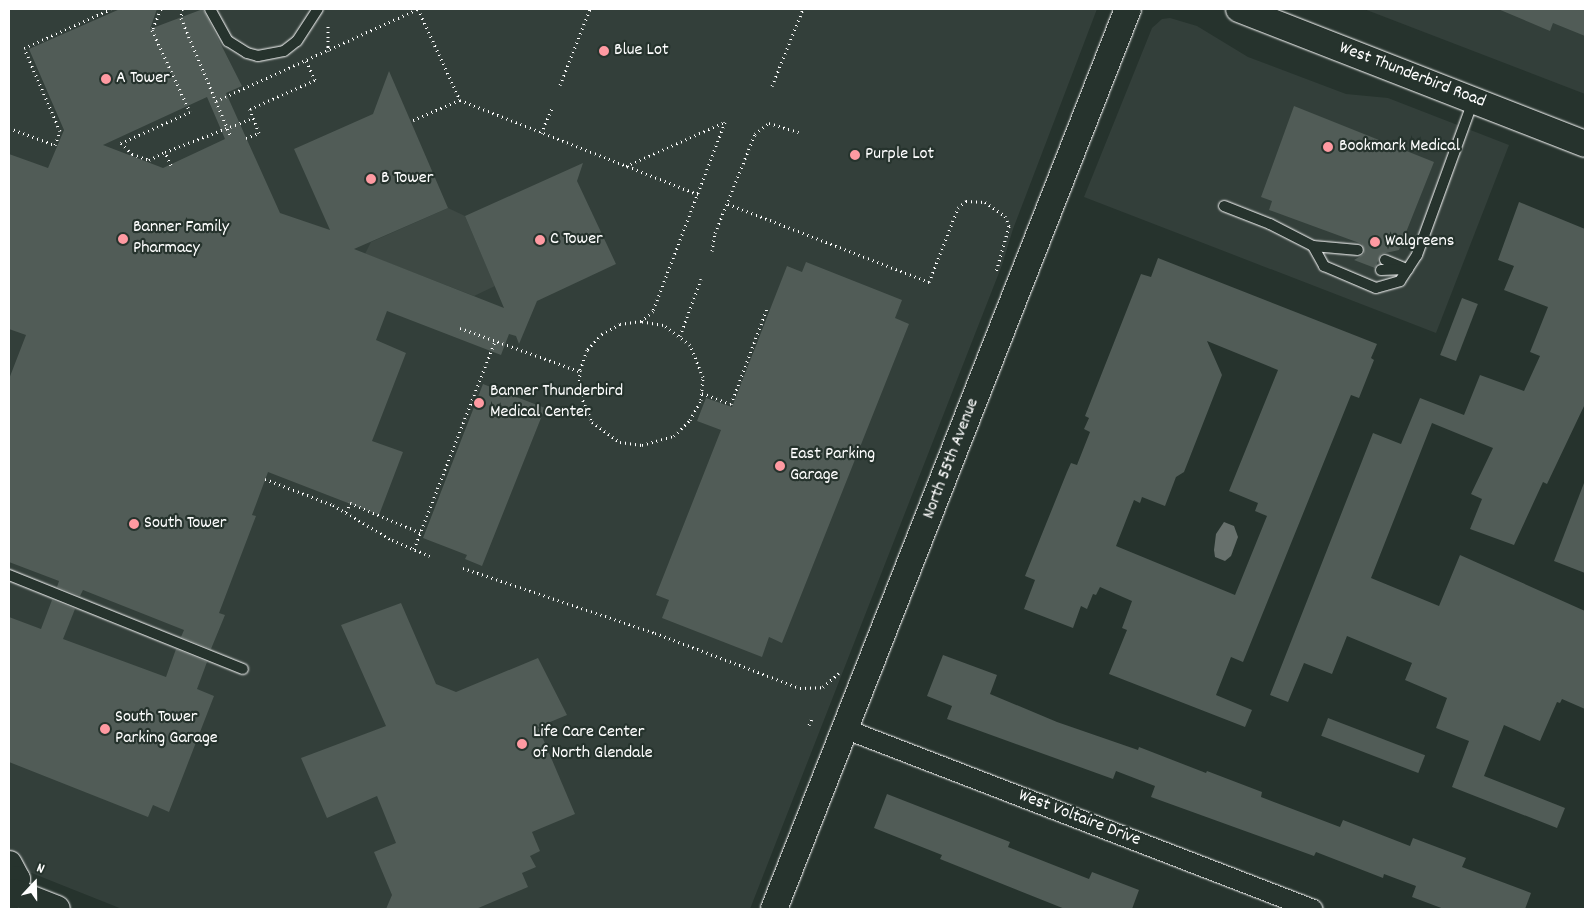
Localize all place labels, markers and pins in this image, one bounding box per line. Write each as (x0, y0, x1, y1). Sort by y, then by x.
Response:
place label: Blue Lot (614, 40, 669, 62)
marker: Blue Lot (598, 45, 610, 57)
place label: A Tower (116, 68, 170, 90)
marker: A Tower (100, 73, 112, 85)
place label: Bookmark Medical (1339, 136, 1460, 158)
marker: Bookmark Medical (1321, 140, 1335, 154)
place label: Purple Lot (865, 144, 934, 166)
marker: Purple Lot (849, 149, 861, 161)
place label: B Tower (381, 168, 433, 190)
marker: B Tower (365, 173, 377, 185)
place label: Banner Family Pharmacy (133, 218, 229, 260)
place label: C Tower (550, 229, 603, 251)
place label: Walgreens (1385, 231, 1454, 253)
marker: Banner Family Pharmacy (117, 233, 129, 245)
marker: C Tower (534, 234, 546, 246)
marker: Walgreens (1369, 236, 1381, 248)
place label: Banner Thunderbird Medical Center (490, 382, 623, 424)
marker: Banner Thunderbird Medical Center (472, 396, 486, 410)
place label: East Parking Garage (790, 445, 875, 488)
marker: East Parking Garage (774, 460, 786, 472)
place label: South Tower (144, 513, 226, 535)
marker: South Tower (128, 518, 140, 530)
place label: South Tower Parking Garage (115, 708, 218, 751)
marker: South Tower Parking Garage (99, 723, 111, 735)
place label: Life Care Center of North Glendale (533, 723, 653, 766)
marker: Life Care Center of North Glendale (515, 737, 529, 751)

